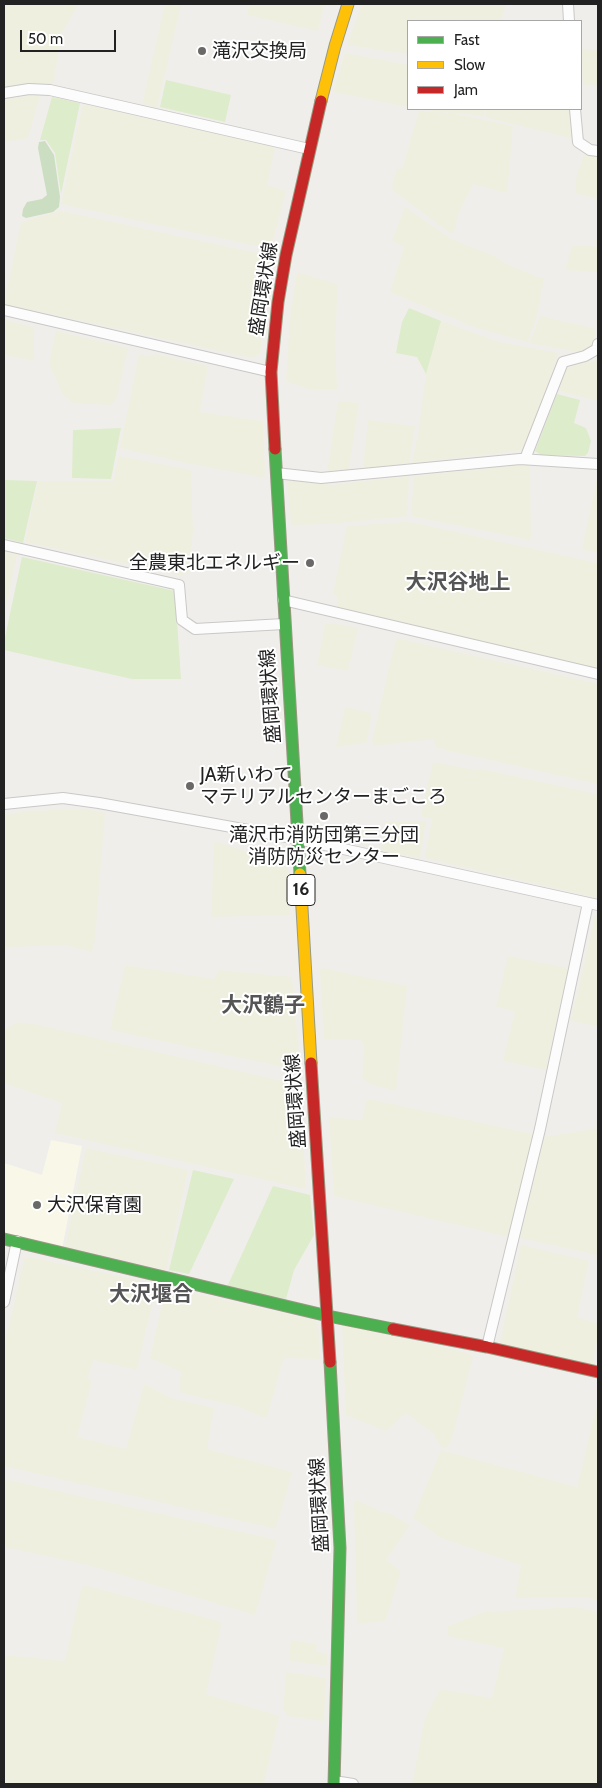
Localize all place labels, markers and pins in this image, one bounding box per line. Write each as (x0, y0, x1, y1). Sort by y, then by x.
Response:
place label: 滝沢交換局 (212, 40, 307, 62)
marker: 滝沢交換局 (196, 45, 208, 57)
place label: 全農東北エネルギー (129, 552, 300, 574)
marker: 全農東北エネルギー (304, 557, 316, 569)
place label: JA新いわて マテリアルセンターまごころ (200, 764, 447, 808)
marker: JA新いわて マテリアルセンターまごころ (184, 780, 196, 792)
marker: 滝沢市消防団第三分団 消防防災センター (318, 810, 330, 822)
place label: 滝沢市消防団第三分団 消防防災センター (229, 824, 419, 868)
place label: 大沢保育園 (47, 1194, 142, 1216)
marker: 大沢保育園 (31, 1199, 43, 1211)

